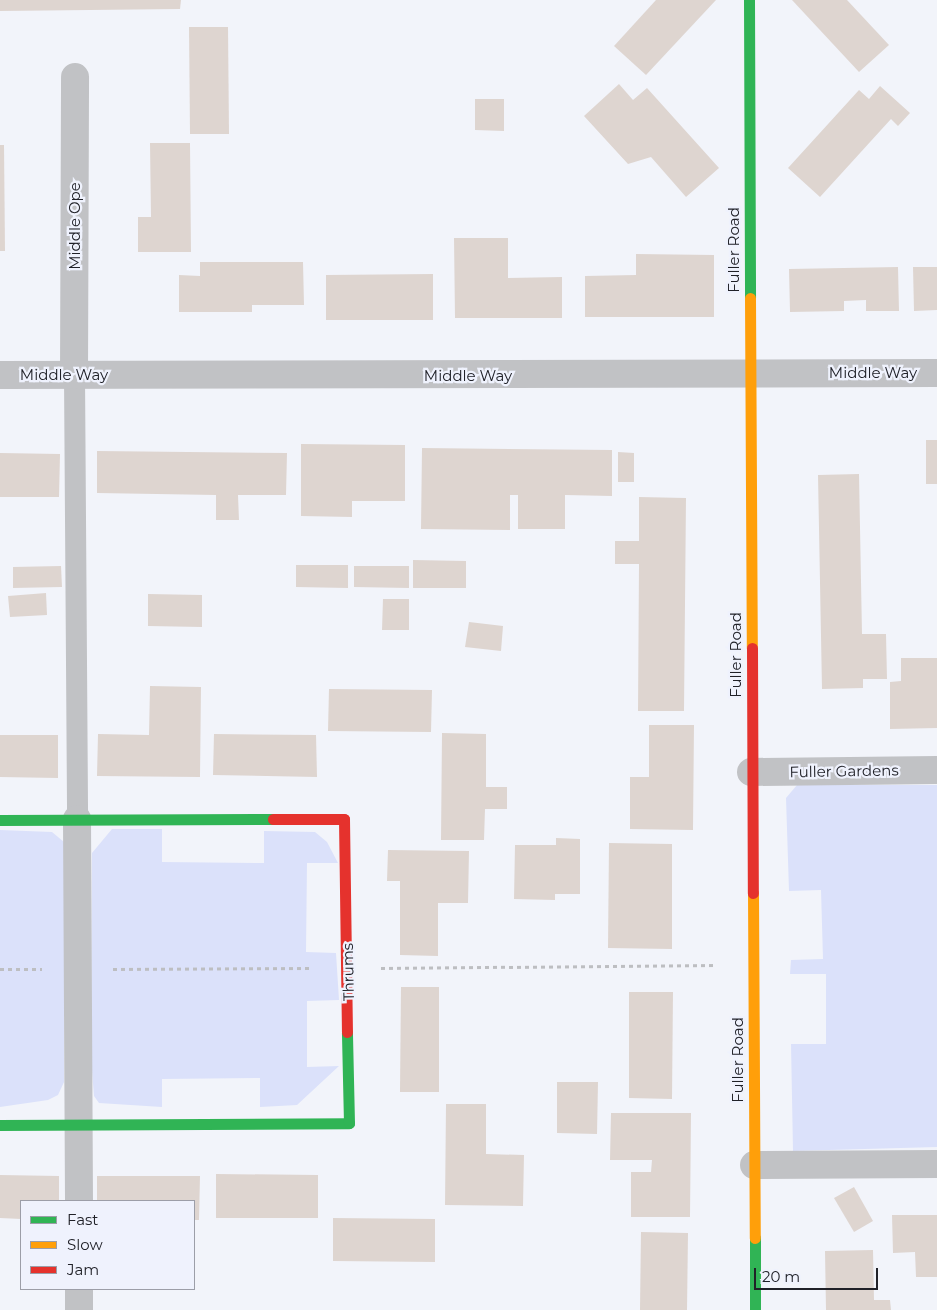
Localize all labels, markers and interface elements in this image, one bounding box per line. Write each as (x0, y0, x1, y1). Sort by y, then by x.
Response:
street label: Middle Ope (66, 182, 84, 270)
street label: Fuller Road (725, 207, 743, 293)
street label: Middle Way (829, 364, 917, 382)
street label: Middle Way (20, 366, 108, 384)
street label: Middle Way (424, 367, 512, 385)
street label: Fuller Road (727, 612, 745, 698)
street label: Fuller Gardens (789, 761, 899, 781)
street label: Thrums (338, 943, 358, 1001)
street label: Fuller Road (729, 1017, 747, 1103)
legend (20, 1200, 195, 1290)
text: Fast (67, 1210, 98, 1229)
text: Slow (67, 1235, 103, 1254)
scale bar (757, 1258, 881, 1290)
text: Jam (67, 1260, 99, 1279)
text: 20 m (762, 1267, 800, 1286)

